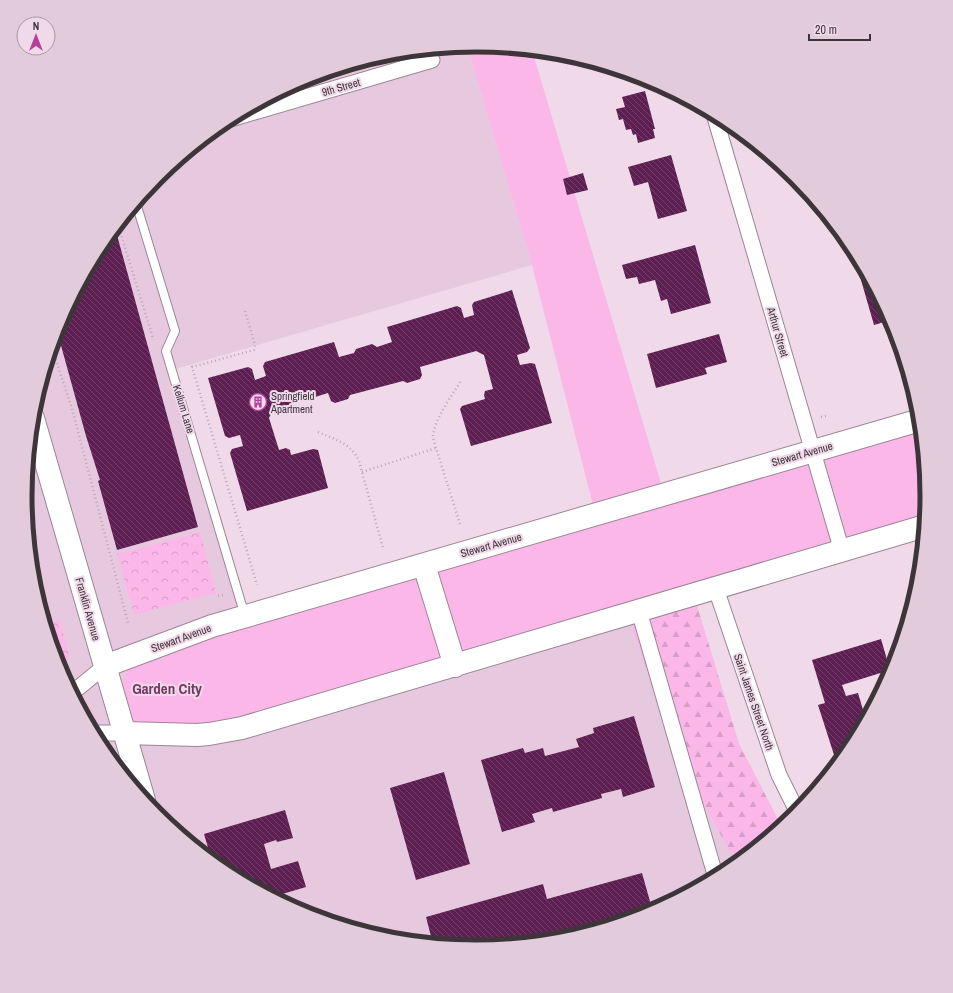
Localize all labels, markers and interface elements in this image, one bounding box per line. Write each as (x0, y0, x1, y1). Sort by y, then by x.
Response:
north arrow (16, 16, 56, 56)
scale bar (809, 16, 870, 42)
text: N (33, 19, 39, 33)
text: 20 m (815, 22, 837, 38)
street label: 9th Street (320, 75, 362, 99)
street label: Arthur Street (764, 305, 792, 359)
street label: Kellum Lane (170, 383, 198, 435)
place label: Springfield Apartment (270, 389, 315, 416)
building icon: Springfield Apartment (248, 392, 268, 412)
street label: Stewart Avenue (770, 439, 834, 469)
street label: Stewart Avenue (459, 530, 523, 560)
street label: Franklin Avenue (72, 576, 104, 642)
street label: Stewart Avenue (149, 621, 213, 655)
street label: Saint James Street North (731, 652, 777, 752)
district label: Garden City (132, 678, 202, 699)

